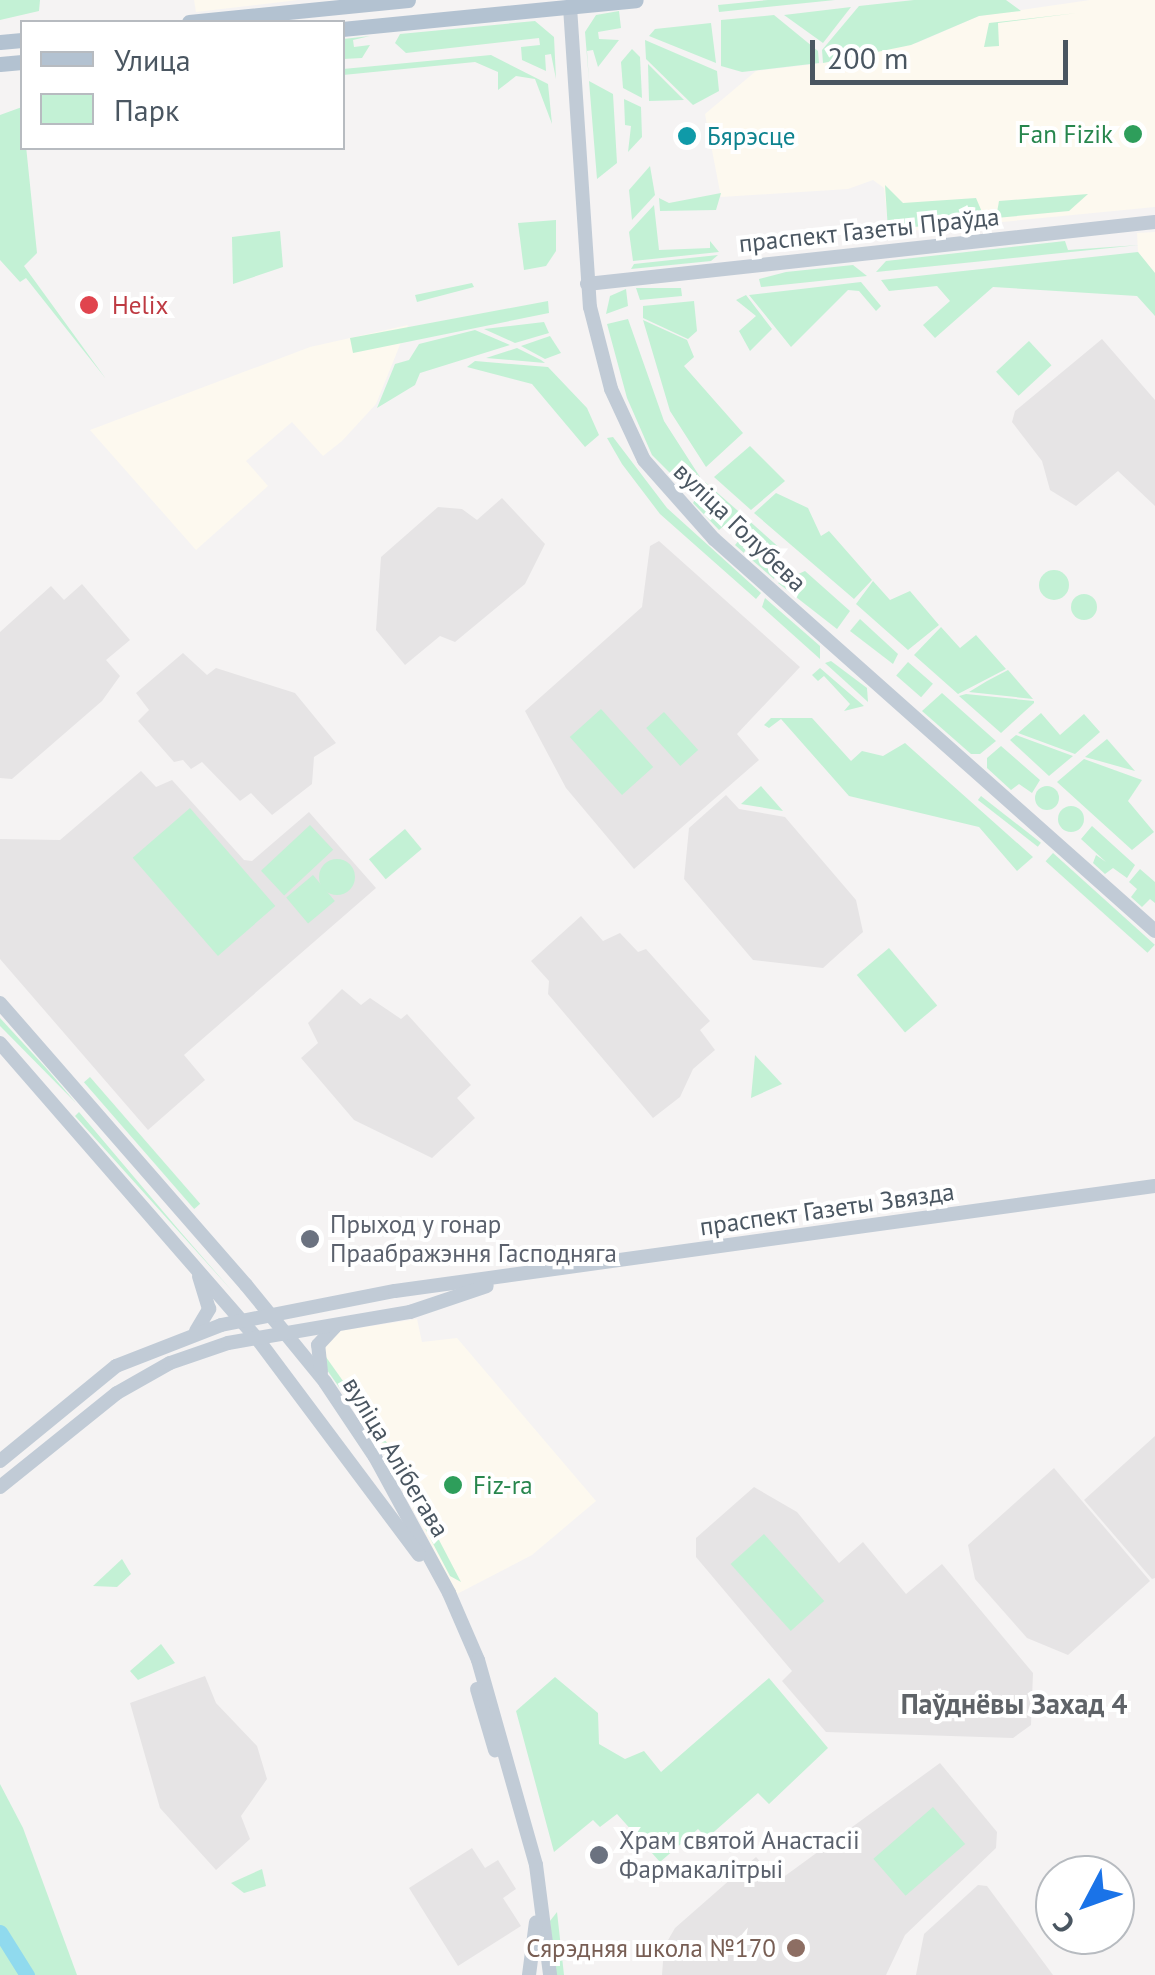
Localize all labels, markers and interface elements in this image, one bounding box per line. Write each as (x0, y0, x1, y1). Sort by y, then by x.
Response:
legend (20, 20, 345, 150)
scale bar (815, 20, 1072, 82)
text: 200 m (827, 38, 908, 77)
text: Улица (114, 40, 191, 79)
text: Парк (114, 90, 179, 129)
place label: Fan Fizik (1018, 119, 1113, 149)
place label: Бярэсце (707, 121, 795, 151)
marker: Fan Fizik (1122, 123, 1144, 145)
marker: Бярэсце (676, 125, 698, 147)
street label: праспект Газеты Праўда (737, 201, 1001, 259)
place label: Helix (112, 290, 168, 320)
marker: Helix (76, 292, 102, 318)
street label: вуліца Голубева (668, 456, 812, 598)
street label: праспект Газеты Звязда (697, 1176, 957, 1242)
place label: Прыход у гонар Праабражэння Гасподняга (330, 1210, 617, 1269)
marker: Прыход у гонар Праабражэння Гасподняга (299, 1228, 321, 1250)
street label: вуліца Алібегава (336, 1371, 456, 1543)
place label: Fiz-ra (473, 1470, 533, 1500)
marker: Fiz-ra (442, 1474, 464, 1496)
district label: Паўднёвы Захад 4 (901, 1687, 1127, 1721)
place label: Храм святой Анастасіі Фармакалітрыі (619, 1826, 860, 1885)
marker: Храм святой Анастасіі Фармакалітрыі (588, 1844, 610, 1866)
north arrow (1035, 1855, 1135, 1955)
text: С (1044, 1906, 1083, 1942)
place label: Сярэдняя школа №170 (526, 1933, 776, 1963)
marker: Сярэдняя школа №170 (785, 1937, 807, 1959)

